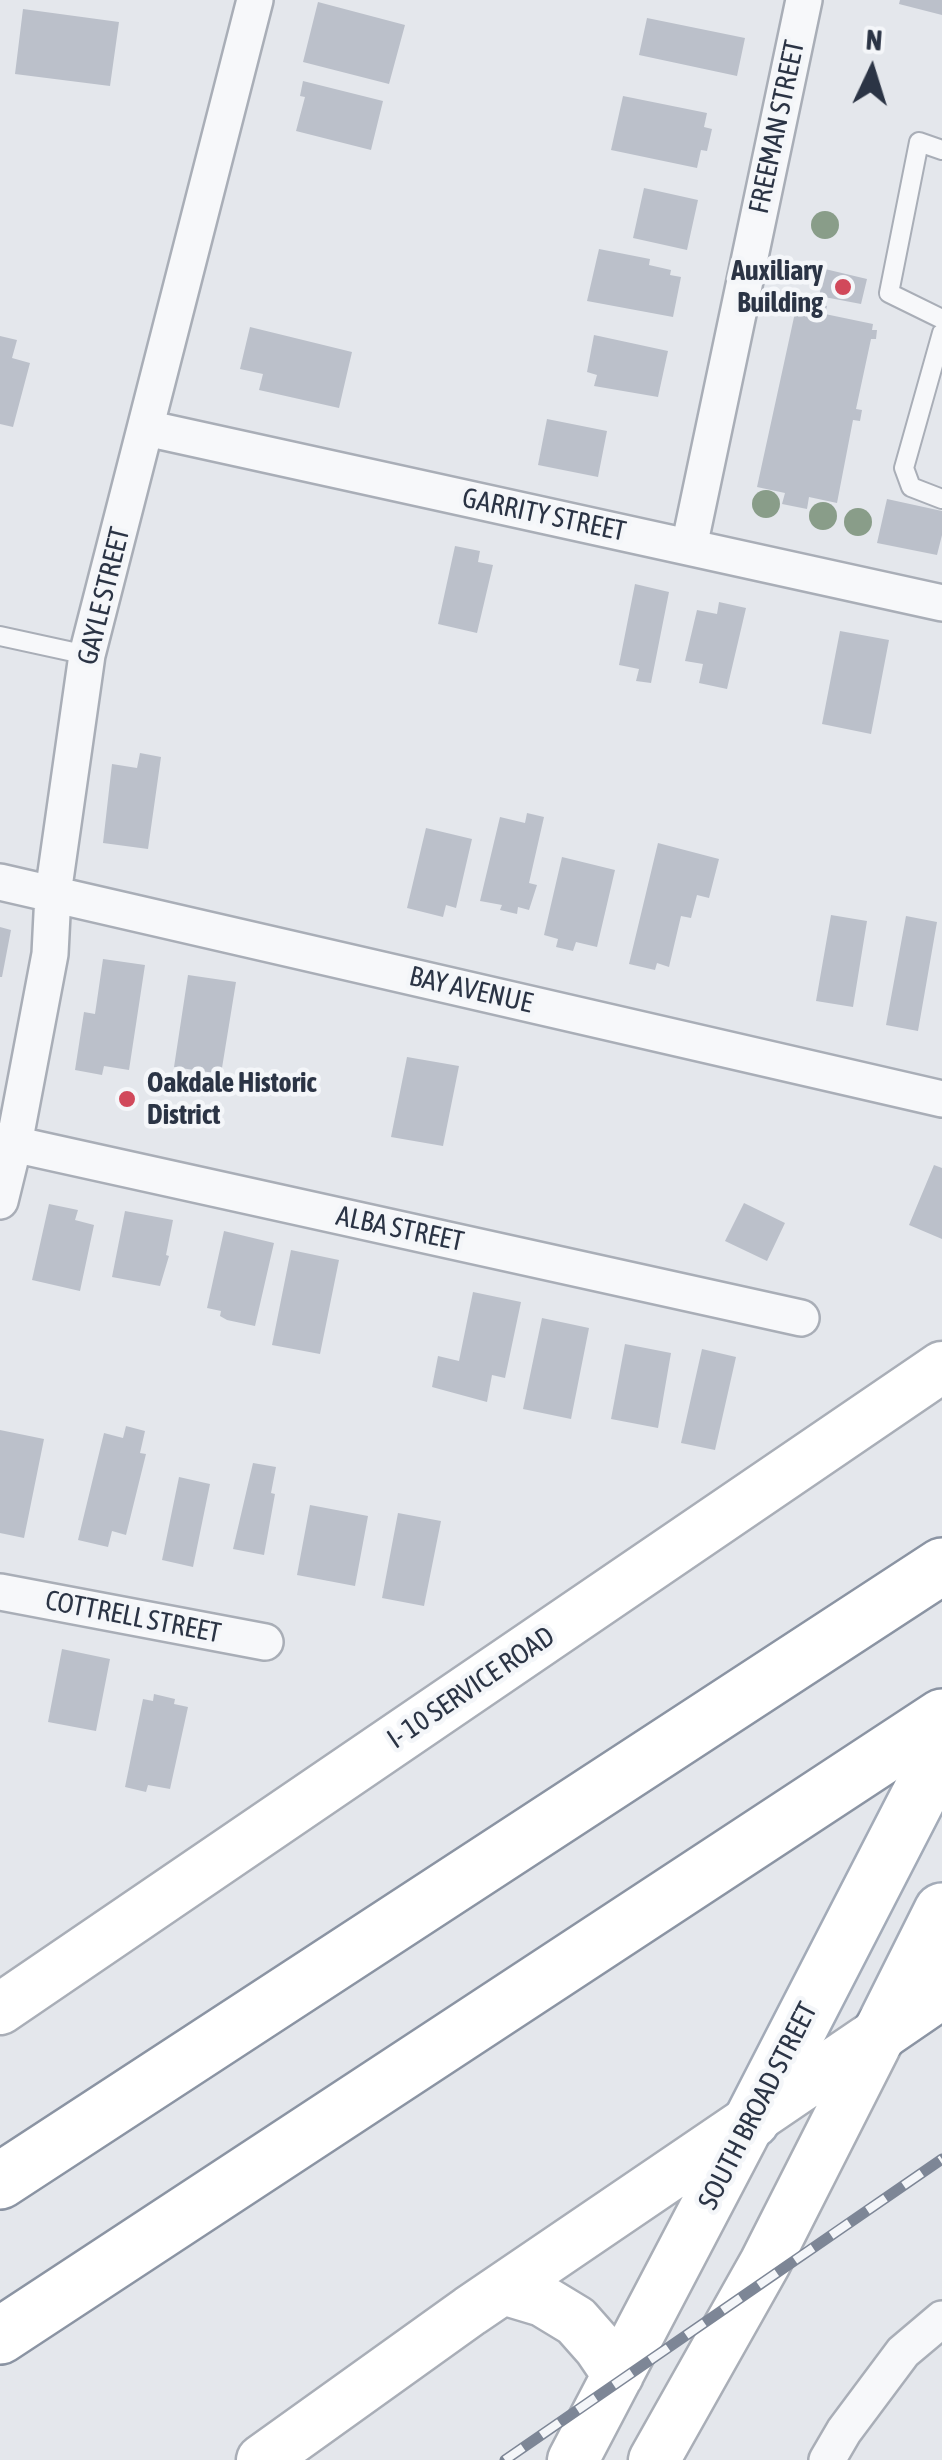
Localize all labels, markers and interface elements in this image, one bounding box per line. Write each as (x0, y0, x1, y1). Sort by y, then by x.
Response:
north arrow (822, 20, 922, 120)
text: N (865, 24, 883, 57)
street label: FREEMAN STREET (742, 37, 812, 217)
place label: Auxiliary Building (731, 254, 823, 320)
marker: Auxiliary Building (832, 276, 854, 298)
street label: GARRITY STREET (459, 481, 629, 549)
street label: GAYLE STREET (71, 524, 137, 668)
street label: BAY AVENUE (406, 959, 536, 1021)
place label: Oakdale Historic District (147, 1066, 317, 1132)
marker: Oakdale Historic District (116, 1088, 138, 1110)
street label: ALBA STREET (333, 1199, 467, 1259)
street label: COTTRELL STREET (42, 1584, 224, 1650)
street label: I- 10 SERVICE ROAD (381, 1620, 561, 1756)
street label: SOUTH BROAD STREET (691, 1997, 825, 2215)

